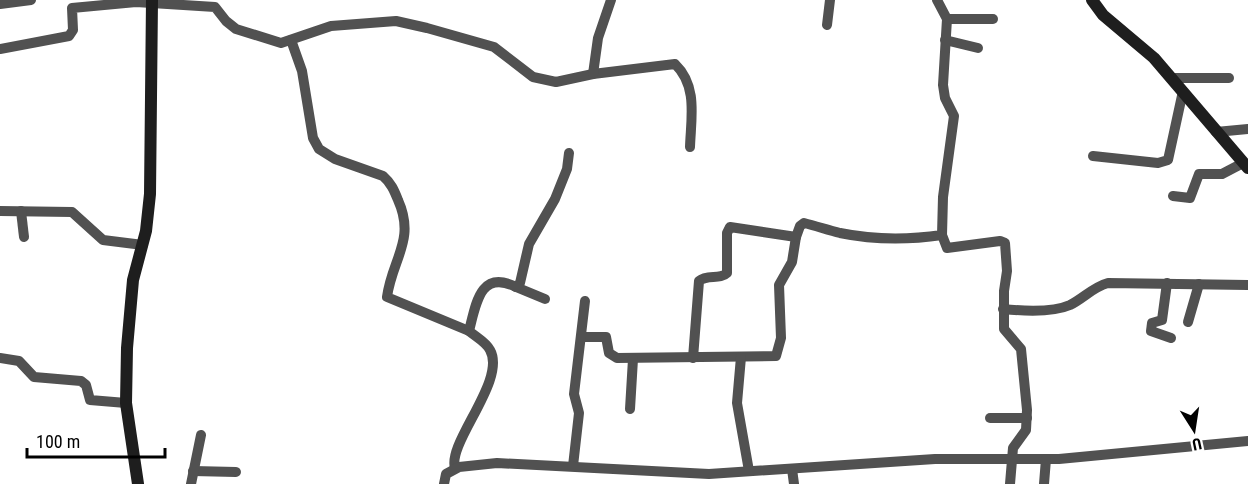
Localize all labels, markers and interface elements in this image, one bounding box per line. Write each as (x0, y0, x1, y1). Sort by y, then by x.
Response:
north arrow (1164, 400, 1224, 460)
scale bar (27, 421, 165, 459)
text: 100 m (36, 431, 80, 452)
text: U (1191, 434, 1203, 454)

